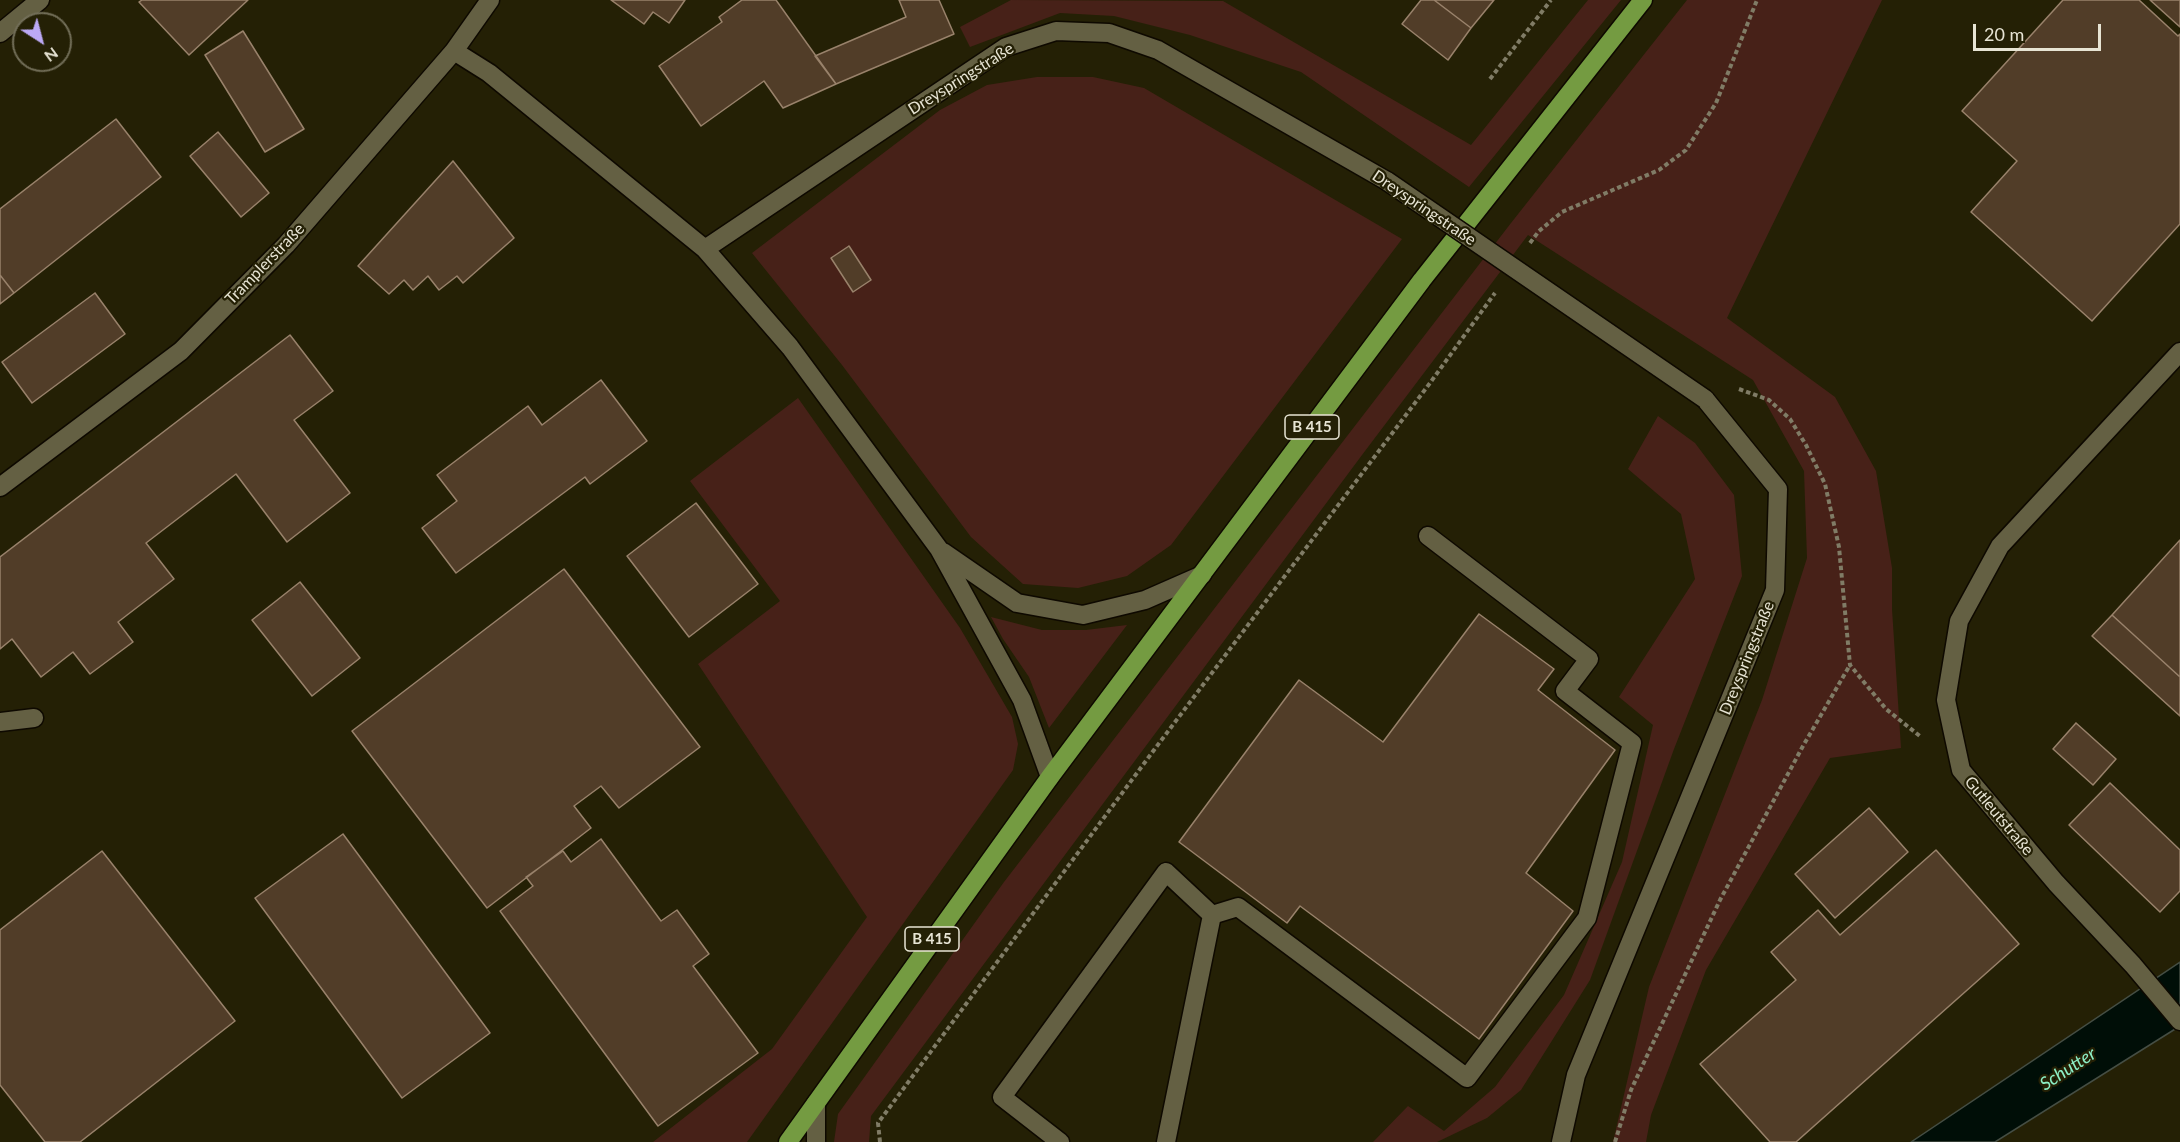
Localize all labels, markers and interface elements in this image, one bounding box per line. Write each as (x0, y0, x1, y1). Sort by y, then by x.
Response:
north arrow (12, 12, 72, 72)
scale bar (1976, 12, 2104, 50)
text: 20 m (1984, 23, 2024, 45)
street label: Dreyspringstraße (905, 39, 1017, 119)
text: N (41, 44, 62, 67)
street label: Dreyspringstraße (1369, 166, 1479, 250)
street label: Tramplerstraße (221, 219, 309, 309)
road number: B 415 (1285, 415, 1339, 439)
street label: Dreyspringstraße (1715, 598, 1779, 718)
street label: Gutleutstraße (1960, 773, 2038, 859)
road number: B 415 (905, 927, 959, 951)
water label: Schutter (2036, 1043, 2100, 1095)

